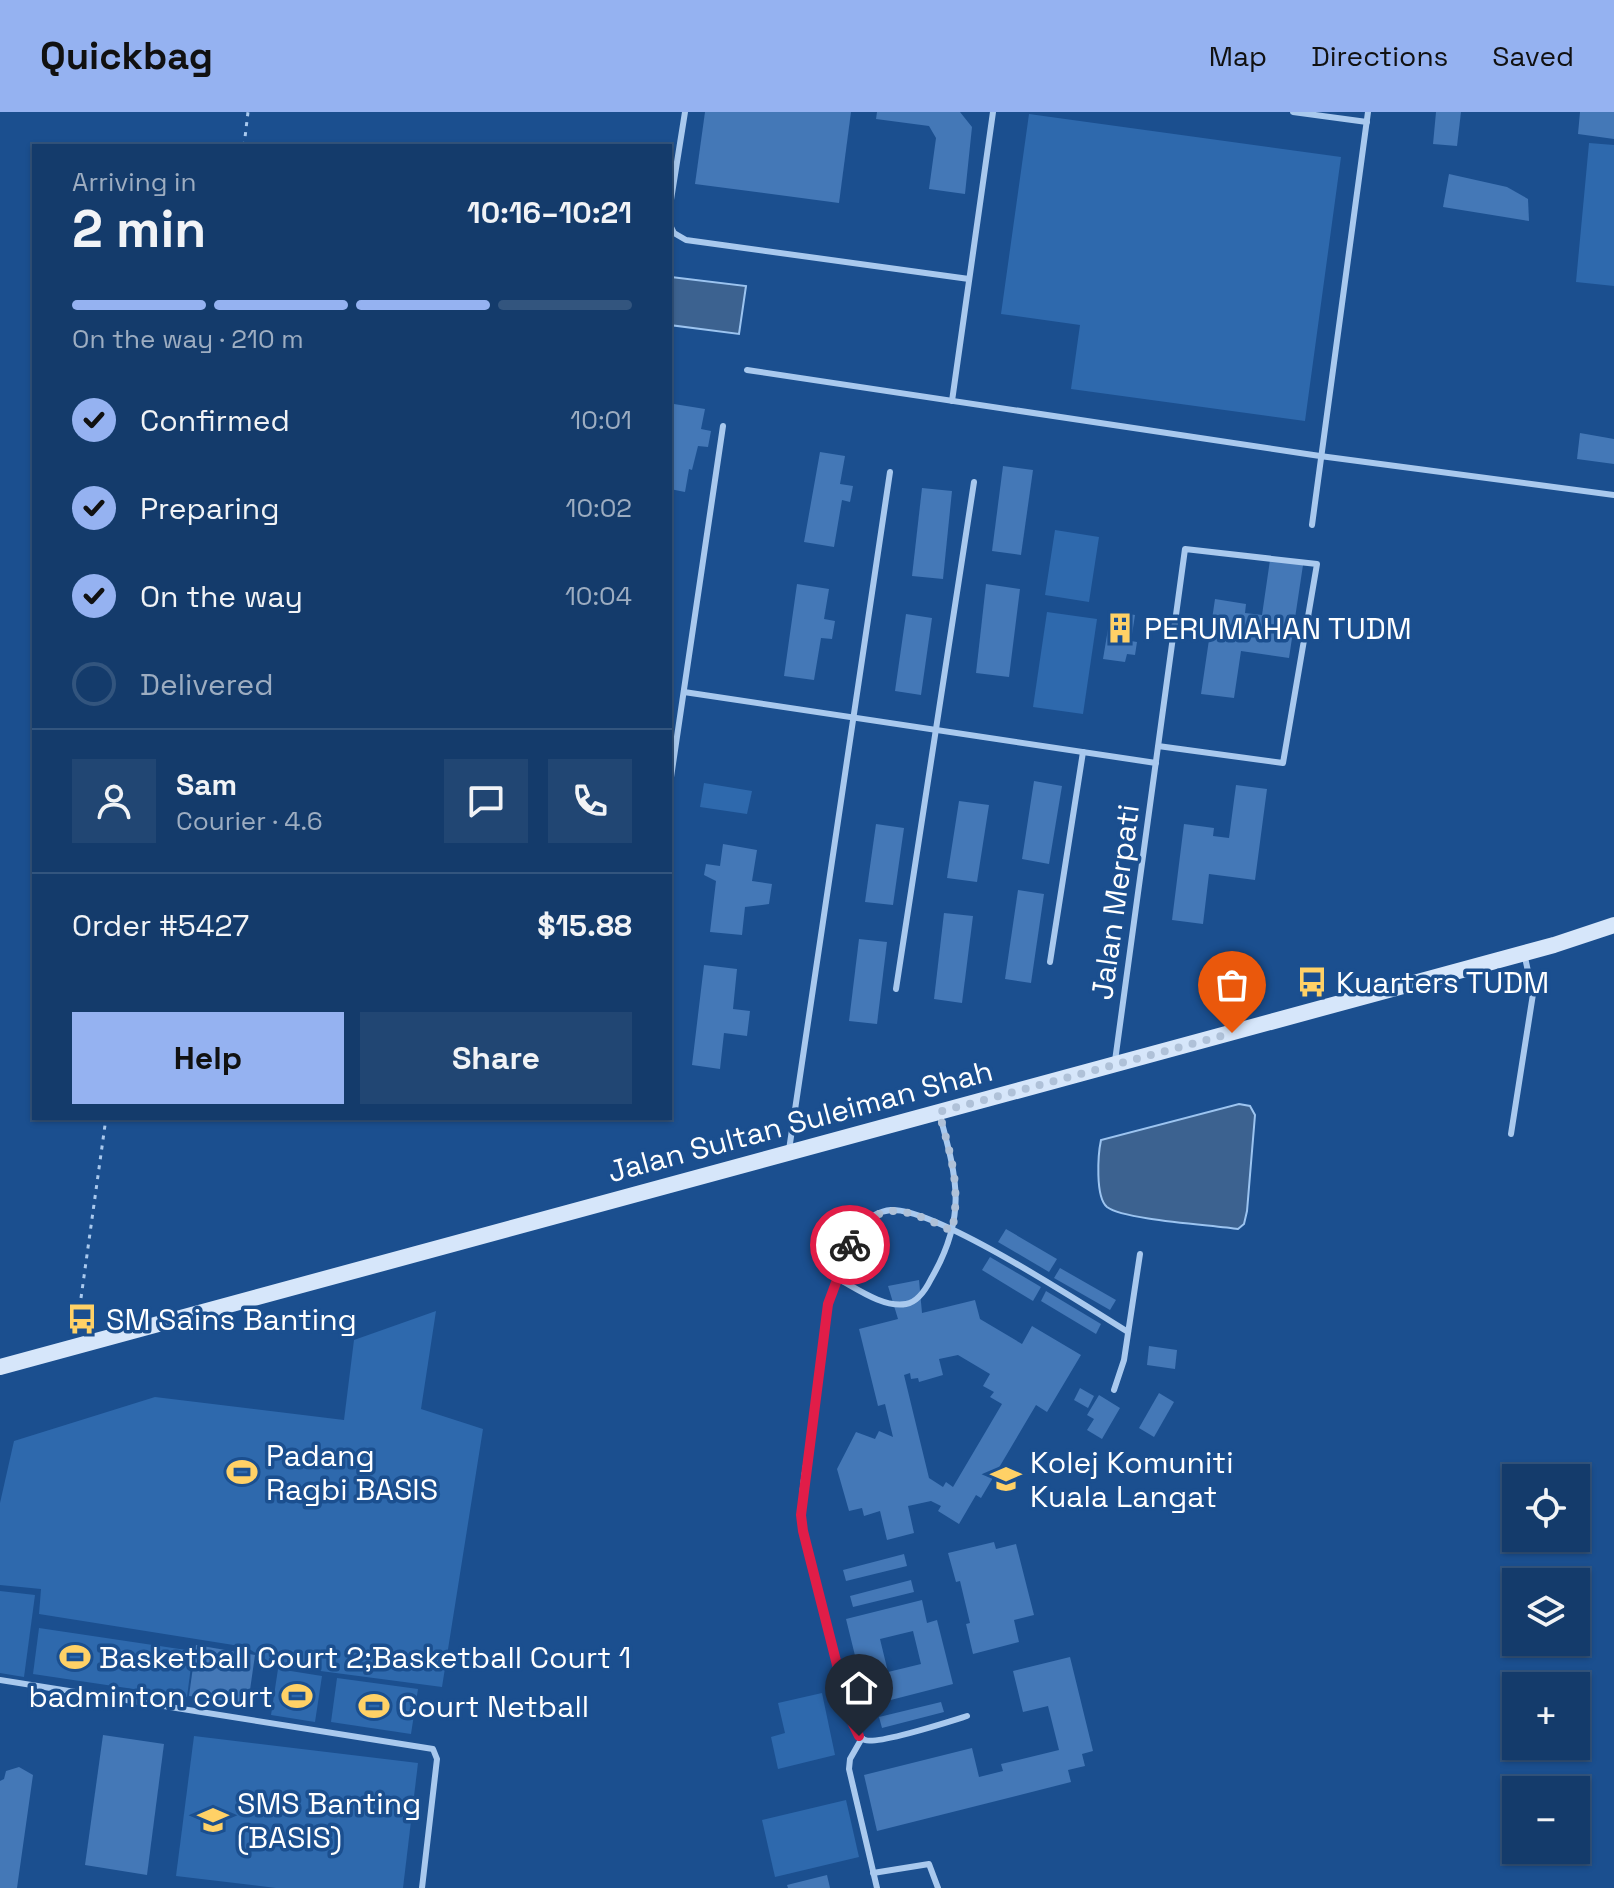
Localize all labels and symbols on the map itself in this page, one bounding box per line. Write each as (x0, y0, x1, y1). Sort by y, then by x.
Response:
place label: PERUMAHAN TUDM (1144, 609, 1412, 648)
building icon: PERUMAHAN TUDM (1103, 611, 1137, 645)
street label: Jalan Merpati (1082, 802, 1148, 1002)
pin (1198, 951, 1266, 1033)
place label: Kuarters TUDM (1336, 963, 1549, 1002)
bus stop icon: Kuarters TUDM (1295, 965, 1329, 999)
street label: Jalan Sultan Suleiman Shah (603, 1051, 997, 1191)
courier (810, 1205, 890, 1285)
place label: SM Sains Banting (106, 1300, 357, 1339)
bus stop icon: SM Sains Banting (65, 1302, 99, 1336)
place label: Padang Ragbi BASIS (266, 1436, 438, 1509)
place label: Kolej Komuniti Kuala Langat (1030, 1443, 1234, 1516)
sports icon: Padang Ragbi BASIS (225, 1455, 259, 1489)
school or university icon: Kolej Komuniti Kuala Langat (989, 1462, 1023, 1496)
place label: Basketball Court 2;Basketball Court 1 (99, 1638, 631, 1677)
sports icon: Basketball Court 2;Basketball Court 1 (58, 1640, 92, 1674)
pin (825, 1654, 893, 1736)
place label: badminton court (29, 1677, 273, 1716)
sports icon: badminton court (280, 1679, 314, 1713)
place label: Court Netball (398, 1687, 589, 1726)
sports icon: Court Netball (357, 1689, 391, 1723)
place label: SMS Banting (BASIS) (237, 1784, 421, 1857)
school or university icon: SMS Banting (BASIS) (196, 1803, 230, 1837)

